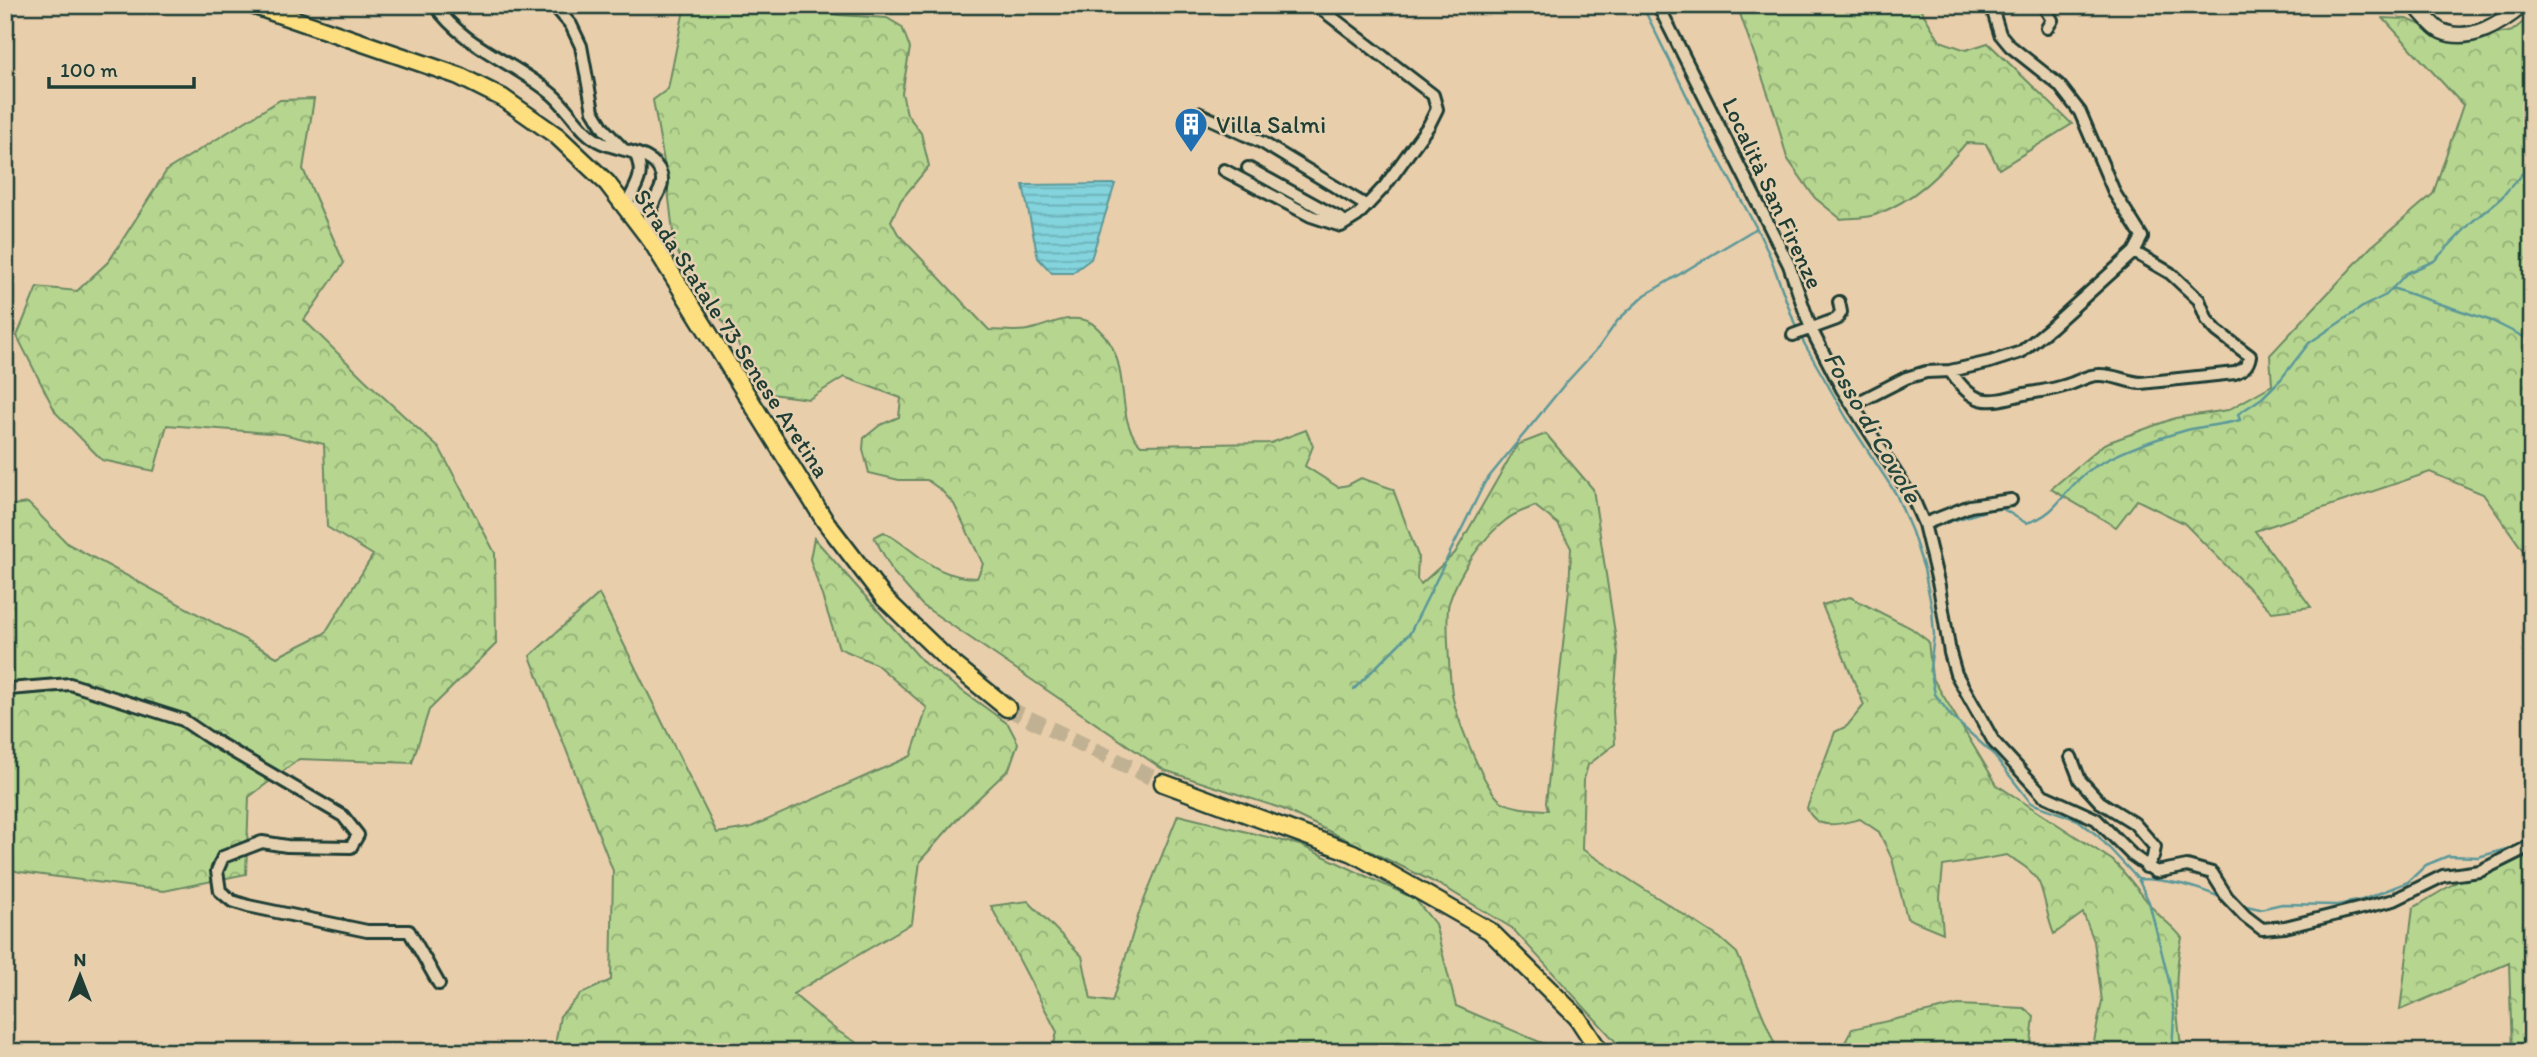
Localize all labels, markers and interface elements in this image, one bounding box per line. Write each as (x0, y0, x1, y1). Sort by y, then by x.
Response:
scale bar (49, 46, 194, 90)
text: 100 m (60, 57, 118, 82)
street label: Località San Firenze (1716, 93, 1830, 293)
building icon: Villa Salmi (1172, 105, 1210, 154)
place label: Villa Salmi (1216, 110, 1326, 139)
street label: Strada Statale 73 Senese Aretina (628, 183, 836, 483)
water label: Fosso di Covole (1817, 345, 1930, 510)
north arrow (46, 942, 116, 1012)
text: N (74, 948, 86, 971)

